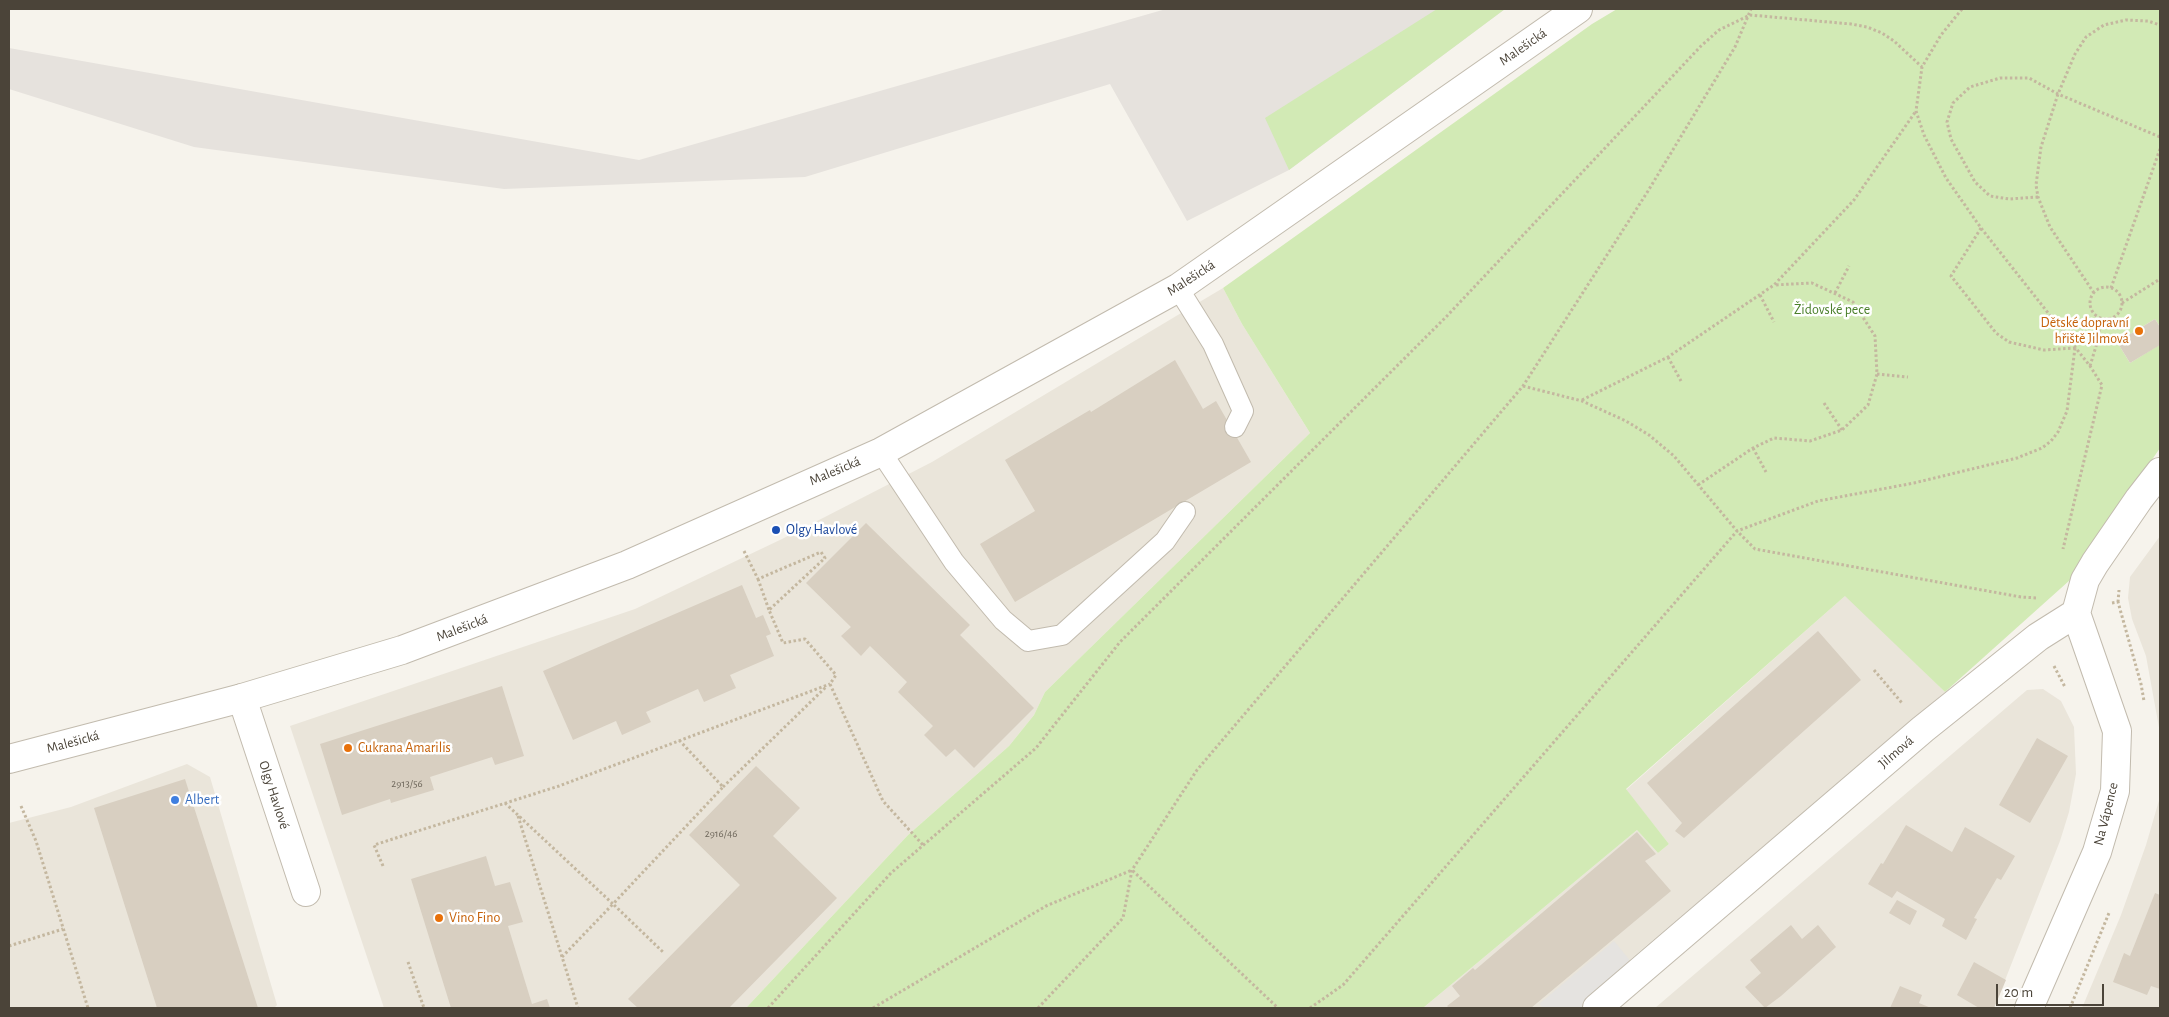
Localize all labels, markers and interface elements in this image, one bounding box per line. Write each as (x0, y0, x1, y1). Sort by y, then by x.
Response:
street label: Malešická (1496, 25, 1550, 69)
street label: Malešická (1164, 256, 1218, 300)
park label: Židovské pece (1794, 302, 1870, 318)
place label: Dětské dopravní hřiště Jilmová (2041, 315, 2129, 348)
marker: Dětské dopravní hřiště Jilmová (2133, 325, 2145, 337)
street label: Malešická (807, 453, 863, 489)
place label: Olgy Havlové (786, 522, 857, 538)
marker: Olgy Havlové (770, 524, 782, 536)
street label: Malešická (434, 611, 490, 645)
street label: Malešická (45, 727, 101, 757)
street label: Jilmová (1875, 732, 1917, 772)
place label: Cukrana Amarilis (358, 740, 451, 756)
marker: Cukrana Amarilis (342, 742, 354, 754)
street label: Olgy Havlové (255, 759, 293, 831)
house number: 2913/56 (391, 777, 423, 791)
street label: Na Vápence (2090, 781, 2122, 847)
place label: Albert (185, 792, 219, 808)
marker: Albert (169, 794, 181, 806)
house number: 2916/46 (705, 827, 737, 841)
place label: Vino Fino (449, 910, 500, 926)
marker: Vino Fino (433, 912, 445, 924)
scale bar (1999, 974, 2106, 1006)
text: 20 m (2004, 985, 2033, 1000)

